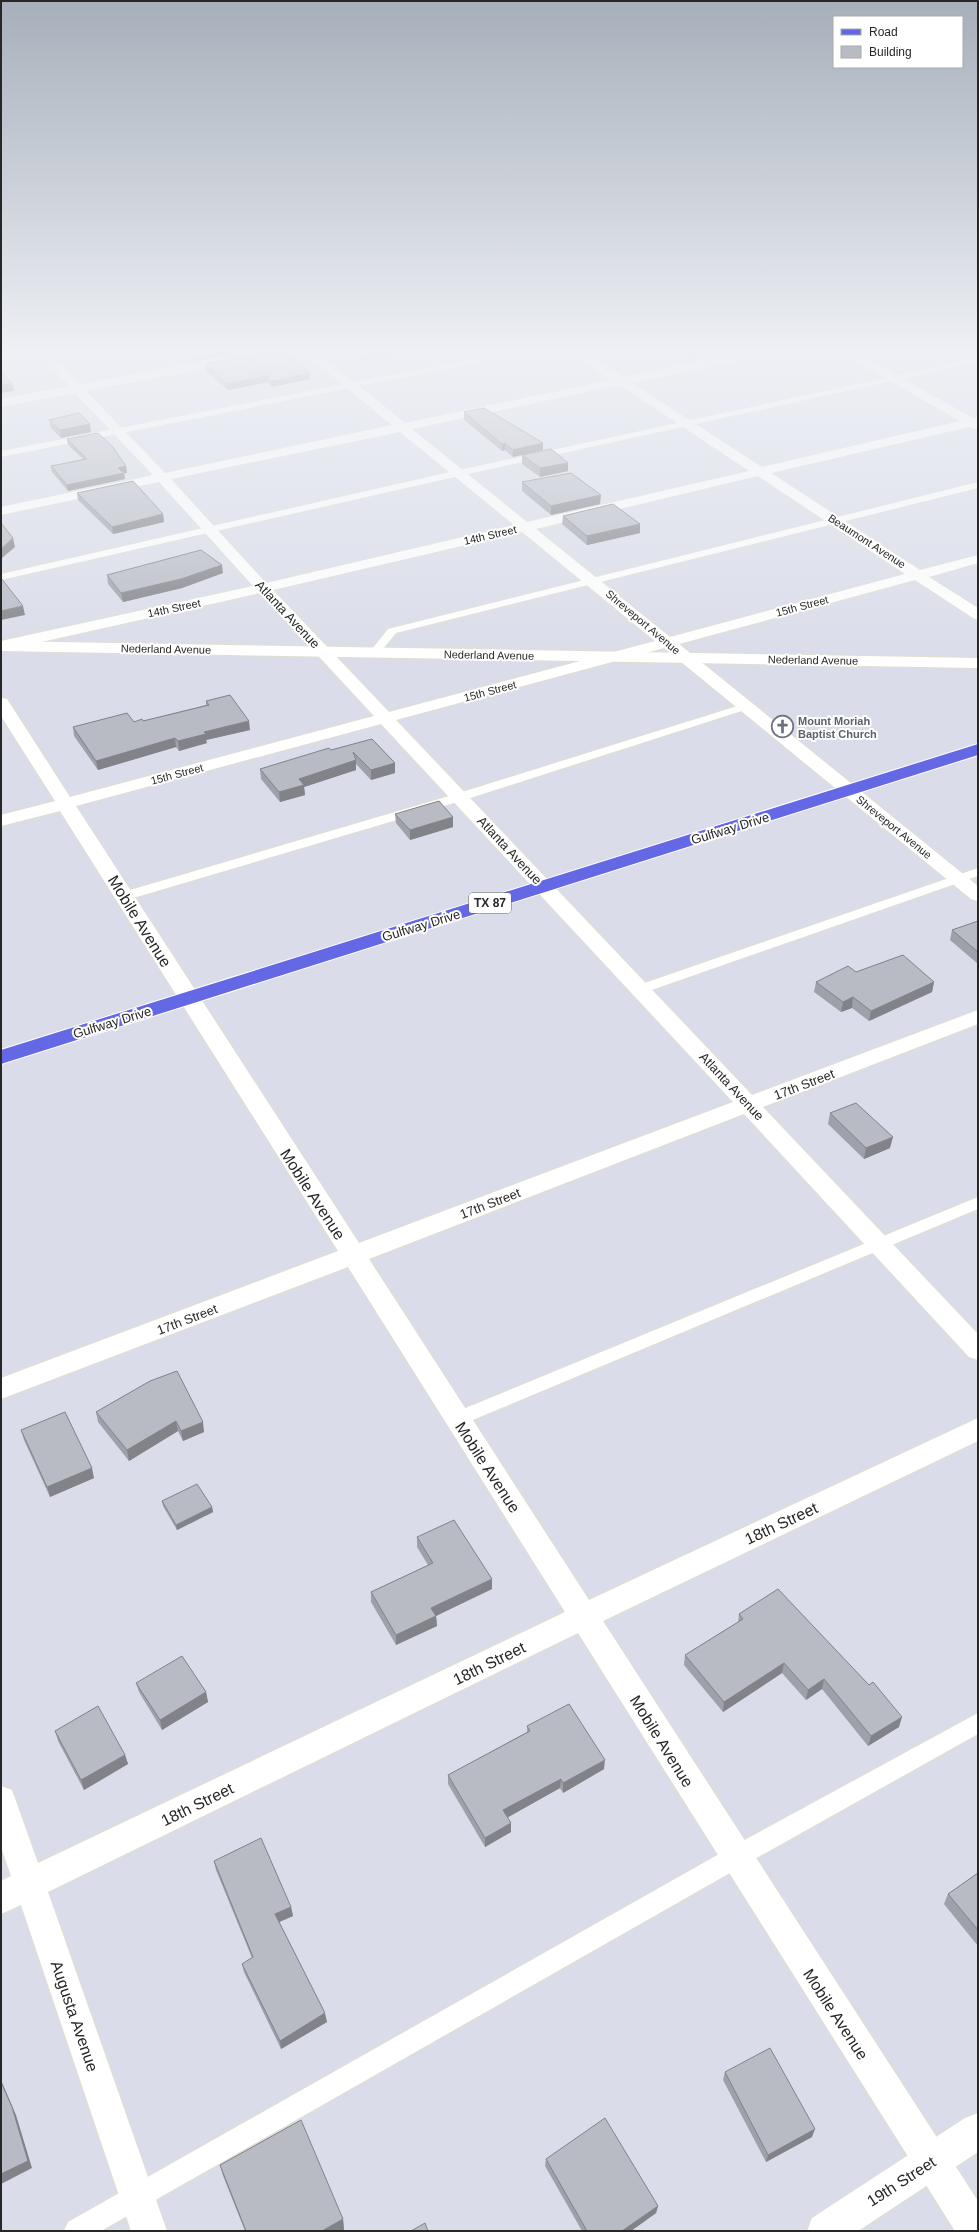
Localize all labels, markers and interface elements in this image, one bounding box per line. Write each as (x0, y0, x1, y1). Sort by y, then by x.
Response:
legend (833, 16, 963, 68)
text: Road (869, 25, 898, 39)
text: Building (869, 45, 912, 59)
street label: Beaumont Avenue (826, 512, 908, 570)
street label: 14th Street (462, 523, 518, 547)
street label: Atlanta Avenue (252, 577, 323, 651)
street label: Shreveport Avenue (603, 587, 683, 657)
street label: 15th Street (774, 593, 830, 619)
street label: 14th Street (146, 597, 202, 619)
street label: Nederland Avenue (121, 642, 211, 656)
street label: Nederland Avenue (444, 648, 534, 662)
street label: Nederland Avenue (768, 653, 858, 667)
street label: 15th Street (462, 678, 518, 704)
church icon: Mount Moriah Baptist Church (770, 714, 796, 740)
place label: Mount Moriah Baptist Church (798, 715, 877, 740)
street label: 15th Street (149, 761, 205, 787)
street label: Shreveport Avenue (854, 793, 934, 861)
street label: Gulfway Drive (689, 809, 771, 847)
street label: Atlanta Avenue (474, 813, 545, 887)
street label: Mobile Avenue (105, 872, 175, 970)
road number: TX 87 (469, 893, 511, 913)
street label: Gulfway Drive (380, 906, 462, 944)
street label: Gulfway Drive (71, 1003, 153, 1041)
street label: Atlanta Avenue (696, 1049, 767, 1123)
street label: 17th Street (772, 1066, 837, 1103)
street label: Mobile Avenue (277, 1146, 348, 1243)
street label: 17th Street (458, 1185, 523, 1222)
street label: 17th Street (155, 1301, 220, 1338)
street label: Mobile Avenue (452, 1419, 523, 1516)
street label: 18th Street (742, 1499, 821, 1548)
street label: 18th Street (450, 1638, 529, 1688)
street label: Mobile Avenue (627, 1692, 697, 1790)
street label: 18th Street (158, 1779, 237, 1829)
street label: Augusta Avenue (48, 1958, 102, 2074)
street label: Mobile Avenue (800, 1966, 871, 2063)
street label: 19th Street (864, 2153, 939, 2210)

